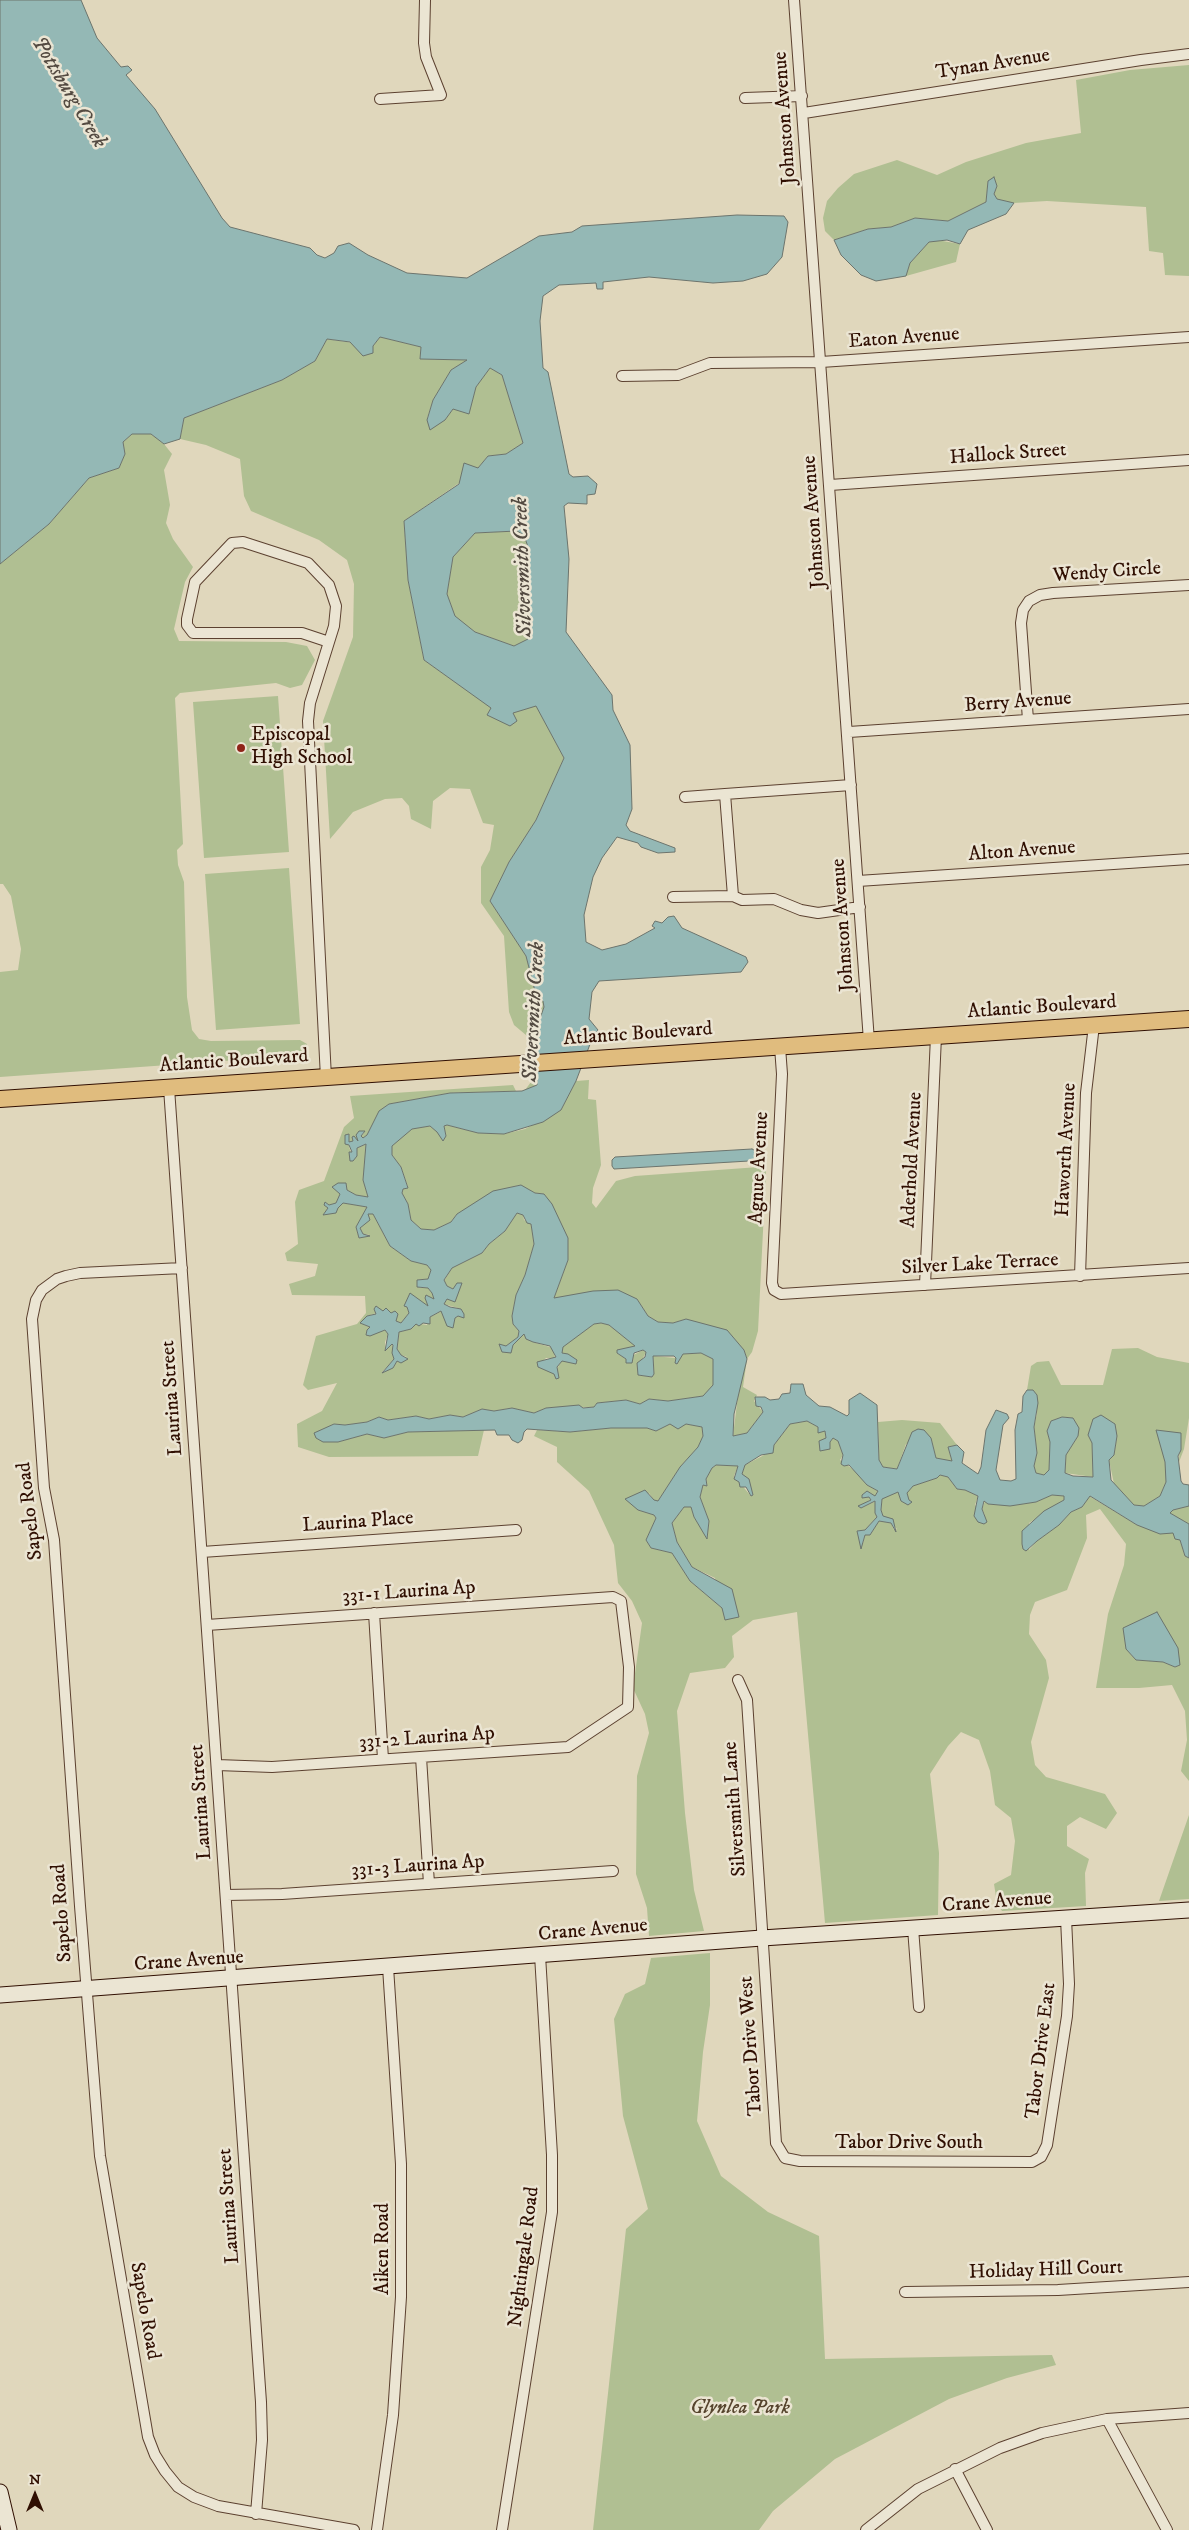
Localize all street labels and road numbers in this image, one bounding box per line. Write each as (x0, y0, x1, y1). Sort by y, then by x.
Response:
street label: Tynan Avenue (934, 44, 1052, 86)
street label: Johnston Avenue (769, 51, 803, 185)
street label: Eaton Avenue (848, 323, 960, 355)
street label: Hallock Street (949, 439, 1067, 471)
street label: Johnston Avenue (798, 455, 832, 589)
street label: Wendy Circle (1052, 557, 1162, 589)
street label: Berry Avenue (964, 687, 1072, 719)
street label: Alton Avenue (968, 836, 1076, 868)
street label: Johnston Avenue (827, 858, 861, 992)
street label: Atlantic Boulevard (967, 991, 1117, 1025)
street label: Atlantic Boulevard (563, 1018, 713, 1052)
street label: Atlantic Boulevard (159, 1045, 309, 1079)
street label: Haworth Avenue (1052, 1082, 1082, 1218)
street label: Aderhold Avenue (897, 1091, 929, 1229)
street label: Agnue Avenue (745, 1111, 775, 1225)
street label: Silver Lake Terrace (901, 1249, 1059, 1281)
street label: Laurina Street (157, 1339, 189, 1457)
street label: Sapelo Road (13, 1461, 49, 1561)
street label: Laurina Place (302, 1507, 414, 1539)
street label: 331-1 Laurina Ap (342, 1576, 476, 1610)
street label: 331-2 Laurina Ap (358, 1722, 496, 1756)
street label: Silversmith Lane (719, 1741, 753, 1877)
street label: Laurina Street (186, 1743, 218, 1861)
street label: 331-3 Laurina Ap (351, 1850, 485, 1884)
street label: Sapelo Road (48, 1863, 78, 1963)
street label: Crane Avenue (941, 1887, 1053, 1919)
street label: Crane Avenue (537, 1914, 649, 1948)
street label: Crane Avenue (133, 1946, 245, 1978)
street label: Tabor Drive West (735, 1975, 769, 2117)
street label: Tabor Drive East (1022, 1981, 1062, 2121)
street label: Tabor Drive South (835, 2132, 983, 2156)
street label: Laurina Street (214, 2147, 246, 2265)
street label: Nightingale Road (504, 2185, 546, 2329)
street label: Aiken Road (372, 2203, 396, 2295)
street label: Holiday Hill Court (969, 2256, 1123, 2286)
street label: Sapelo Road (124, 2260, 164, 2362)

